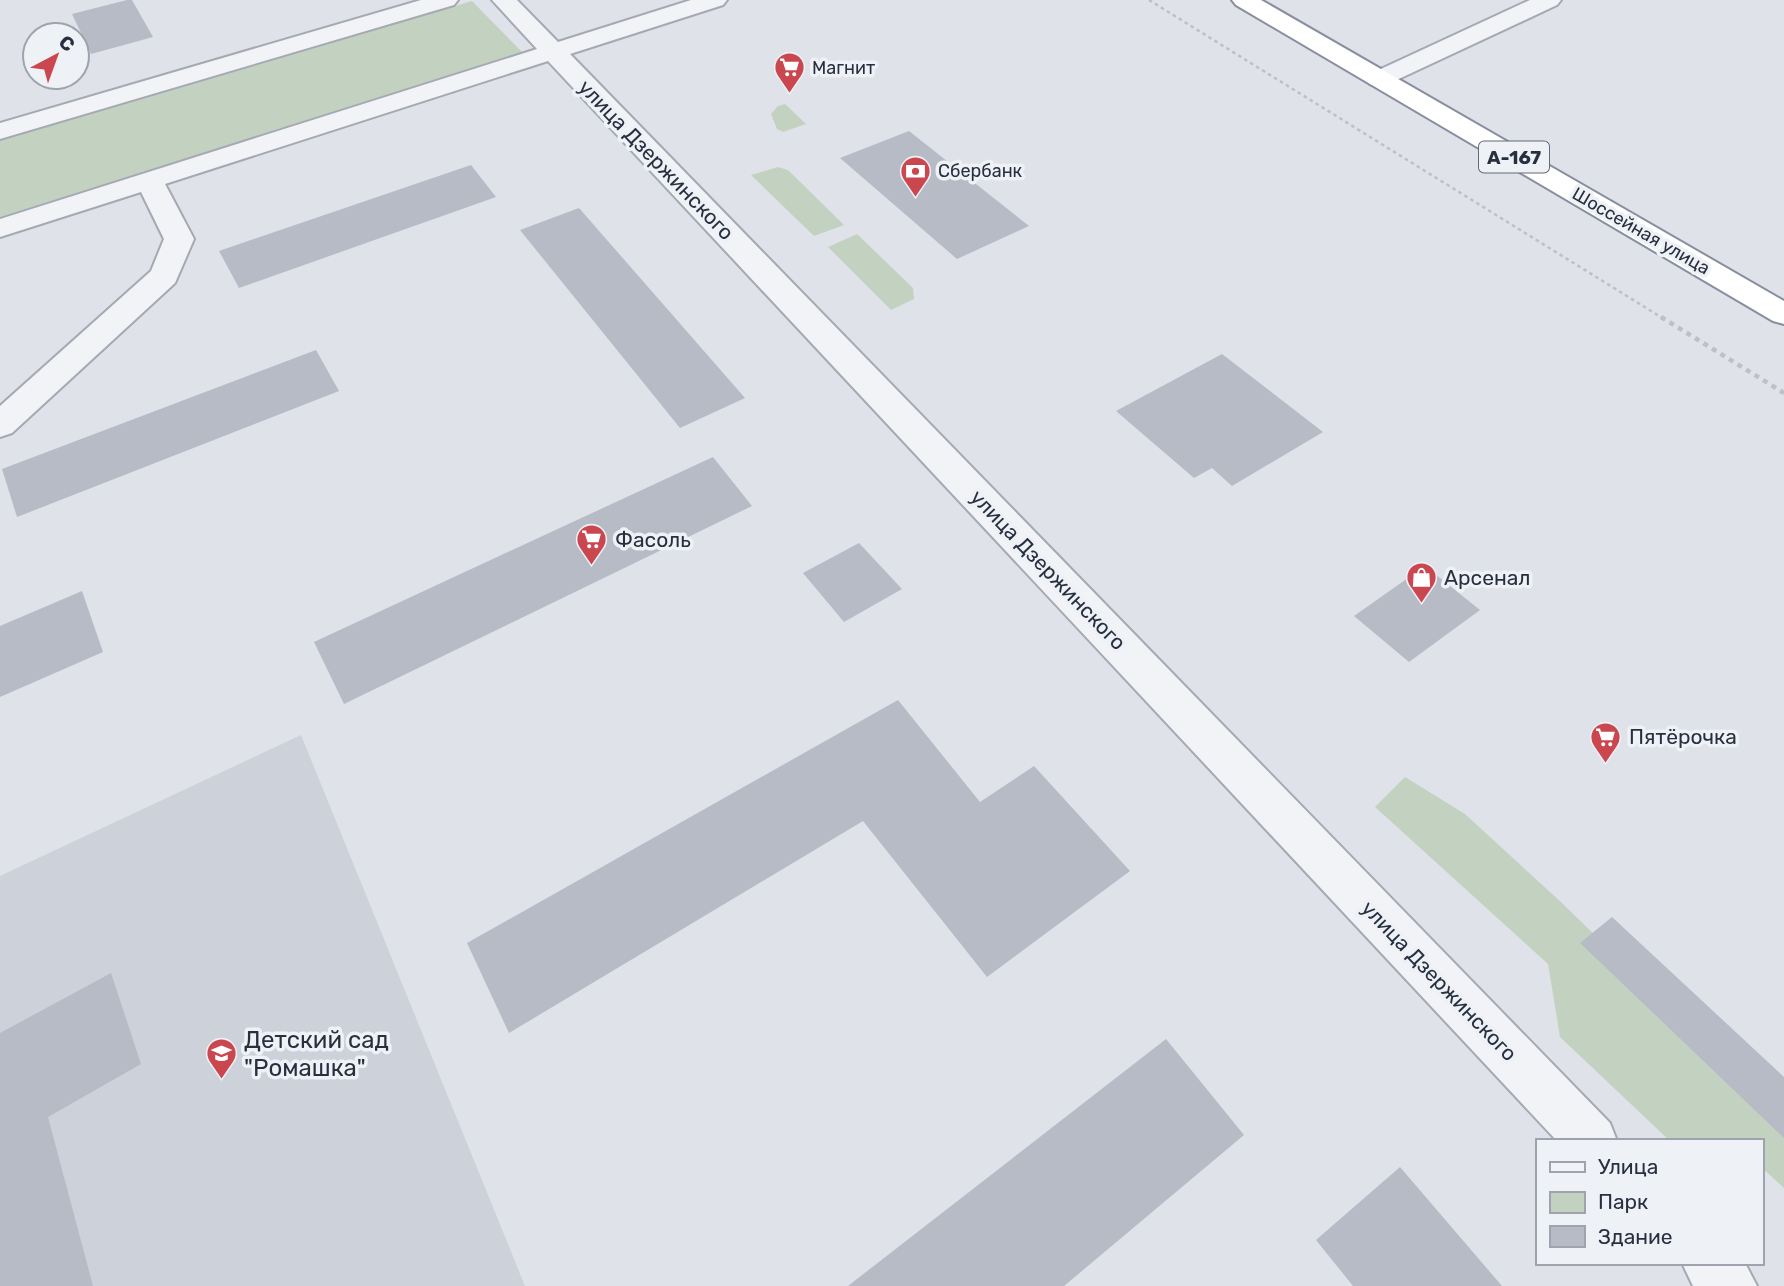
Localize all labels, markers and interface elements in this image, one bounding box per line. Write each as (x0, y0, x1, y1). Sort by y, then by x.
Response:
north arrow (21, 21, 91, 91)
text: С (54, 30, 79, 57)
supermarket icon: Магнит (772, 51, 806, 95)
place label: Магнит (812, 57, 875, 79)
street label: улица Дзержинского (573, 74, 739, 245)
road number: А-167 (1479, 141, 1549, 172)
bank icon: Сбербанк (898, 154, 932, 198)
place label: Сбербанк (938, 160, 1023, 182)
street label: Шоссейная улица (1568, 183, 1714, 279)
street label: улица Дзержинского (965, 484, 1131, 655)
supermarket icon: Фасоль (575, 523, 609, 567)
place label: Фасоль (615, 527, 691, 552)
shop icon: Арсенал (1404, 561, 1438, 605)
place label: Арсенал (1444, 565, 1531, 590)
supermarket icon: Пятёрочка (1589, 720, 1623, 764)
place label: Пятёрочка (1629, 724, 1737, 749)
street label: улица Дзержинского (1356, 895, 1522, 1066)
place label: Детский сад "Ромашка" (244, 1026, 389, 1082)
school or university icon: Детский сад "Ромашка" (204, 1037, 238, 1081)
legend (1536, 1139, 1763, 1265)
text: Улица (1598, 1154, 1658, 1179)
text: Парк (1598, 1189, 1648, 1214)
text: Здание (1598, 1224, 1673, 1249)

